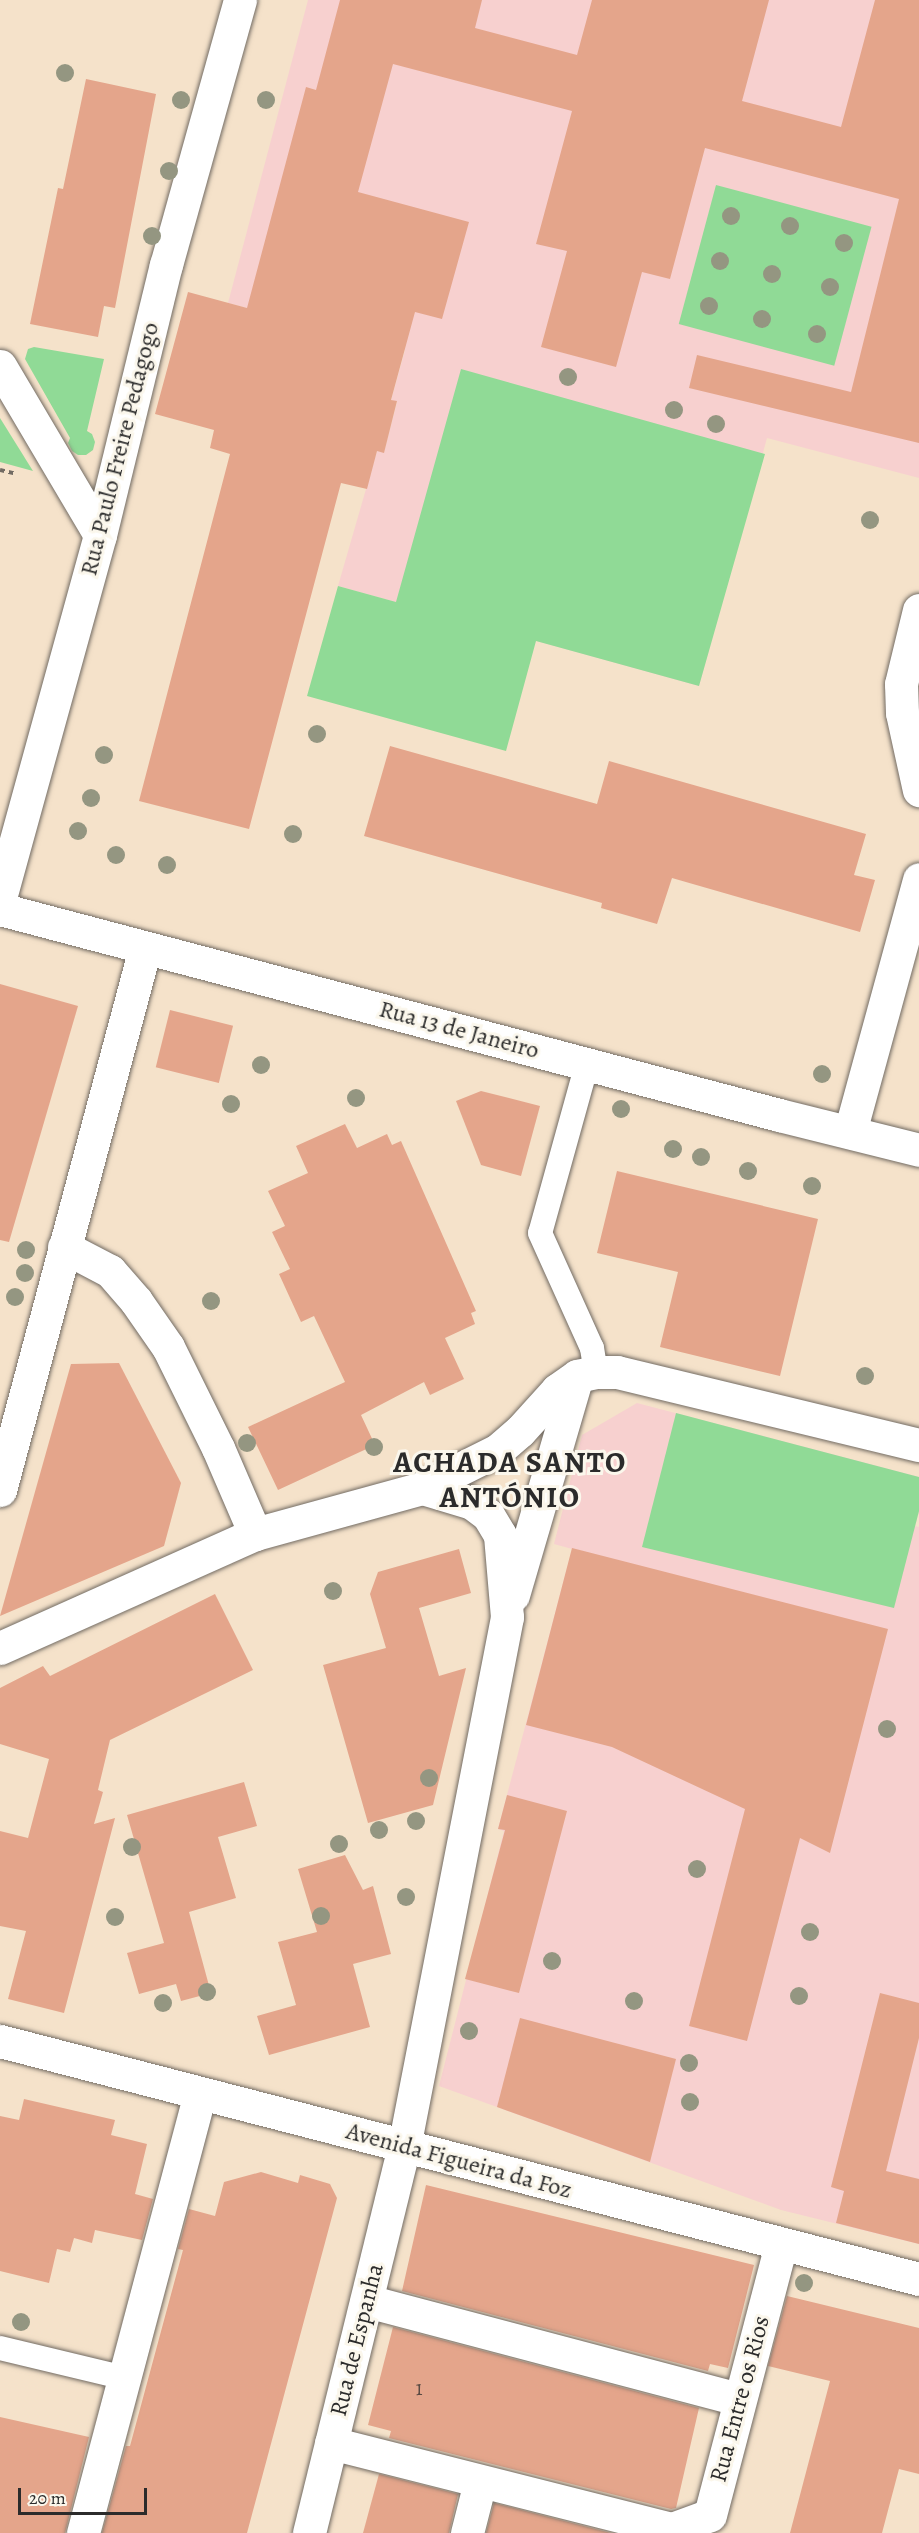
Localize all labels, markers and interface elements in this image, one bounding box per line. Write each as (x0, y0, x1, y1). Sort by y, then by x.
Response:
street label: Rua Paulo Freire Pedagogo (75, 319, 165, 579)
street label: Rua 13 de Janeiro (376, 995, 542, 1065)
district label: ACHADA SANTO ANTÓNIO (393, 1444, 627, 1514)
street label: Avenida Figueira da Foz (343, 2117, 575, 2205)
street label: Rua de Espanha (324, 2261, 390, 2419)
street label: Rua Entre os Rios (704, 2313, 776, 2485)
house number: 1 (415, 2375, 423, 2401)
scale bar (21, 2476, 150, 2514)
text: 20 m (29, 2486, 66, 2510)

